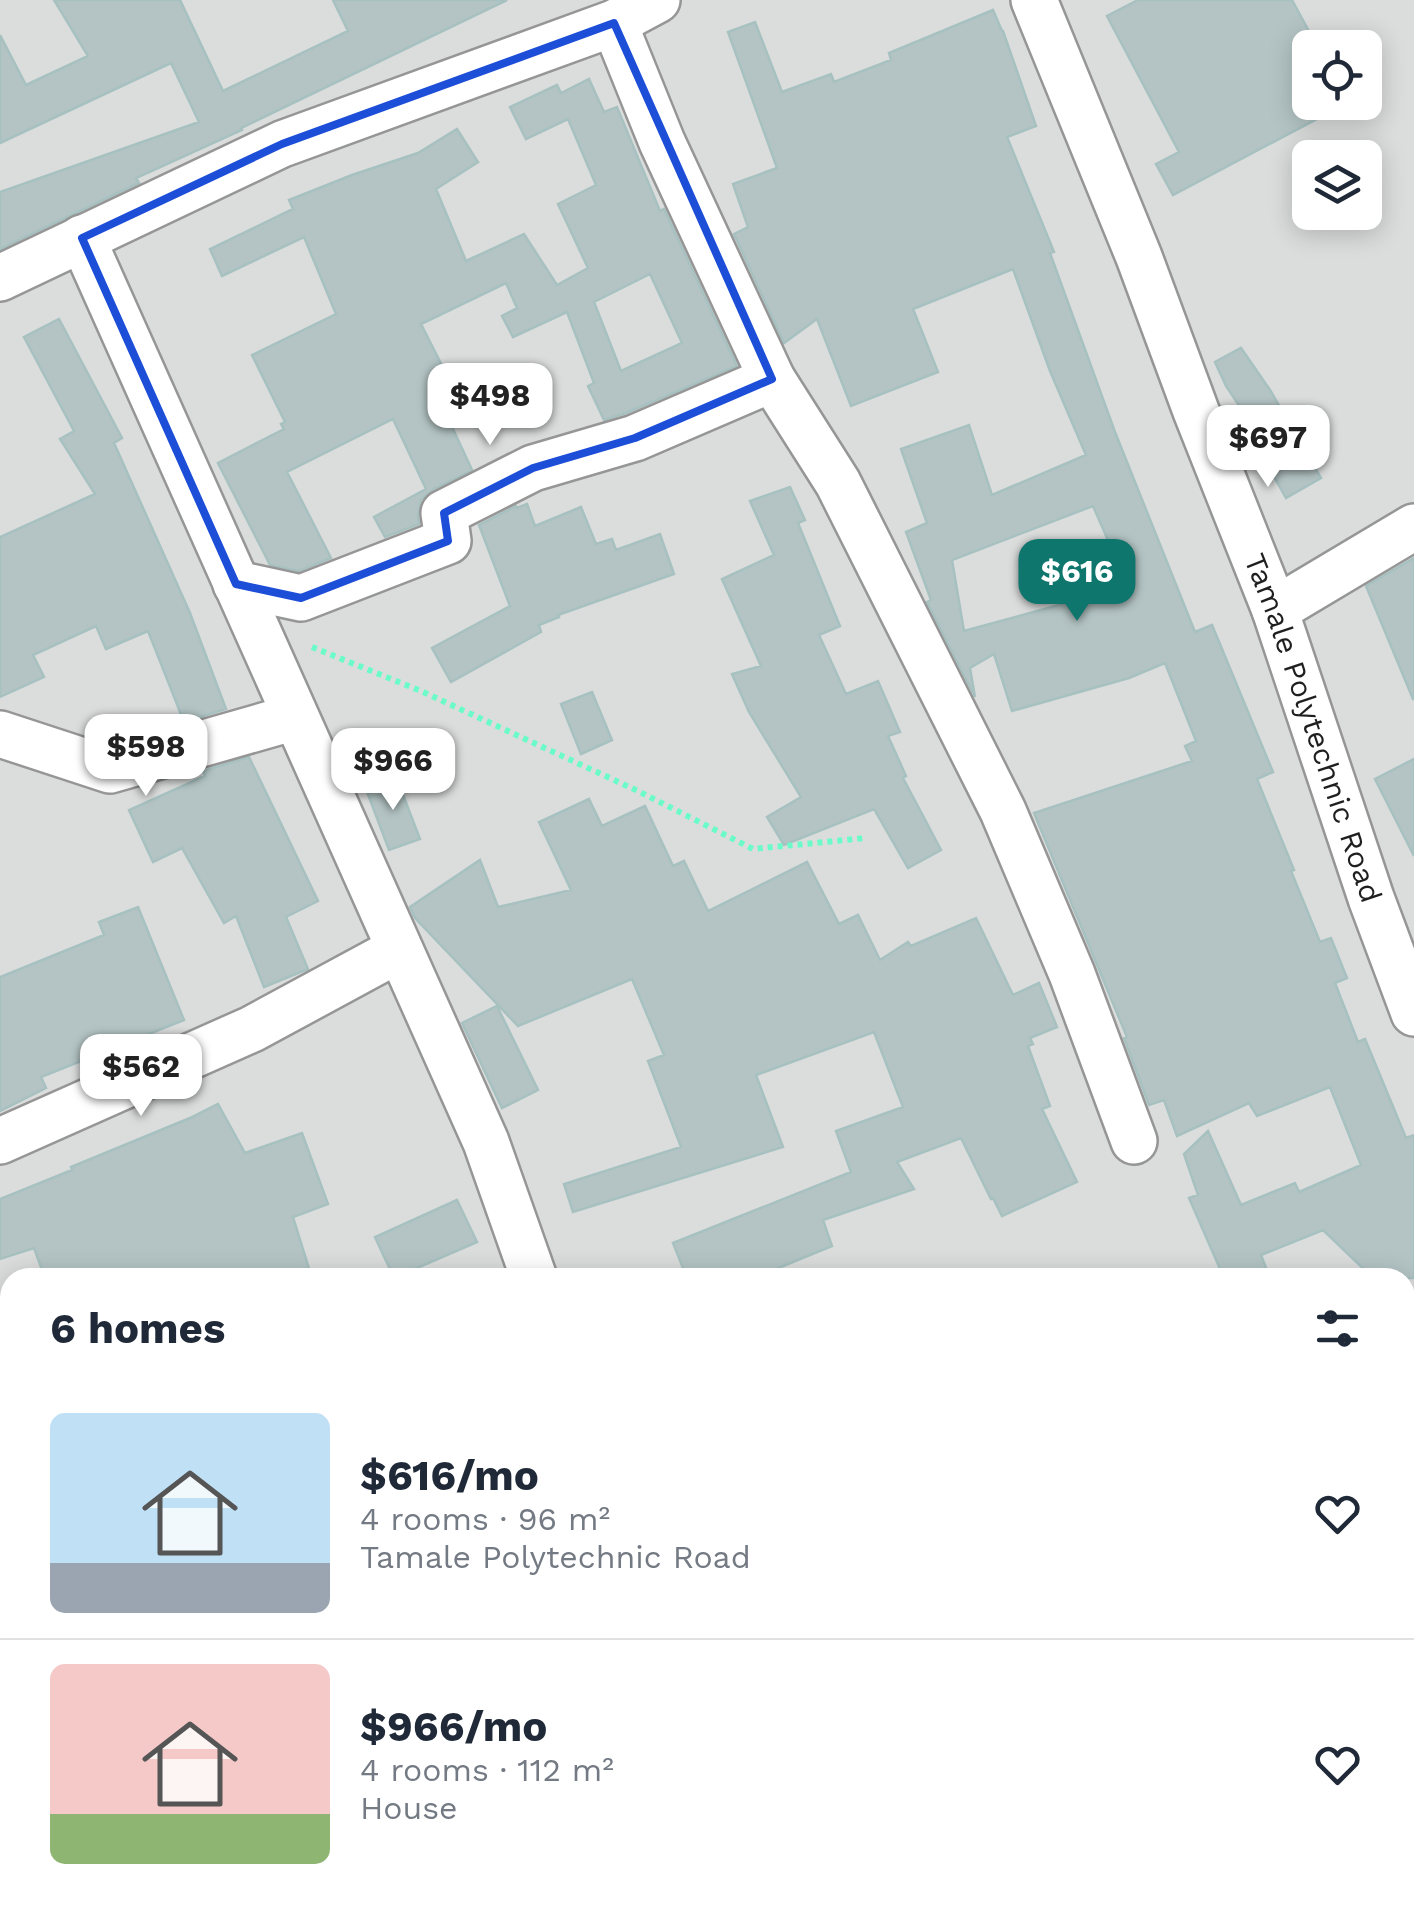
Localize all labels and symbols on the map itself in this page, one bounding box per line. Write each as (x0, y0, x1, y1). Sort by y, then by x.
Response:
pin: $498 (431, 363, 549, 448)
pin: $697 (1209, 405, 1327, 490)
pin: $616 (1018, 539, 1136, 624)
street label: Tamale Polytechnic Road (1237, 548, 1389, 907)
pin: $598 (87, 714, 205, 799)
pin: $966 (334, 728, 452, 813)
pin: $562 (82, 1034, 200, 1119)

